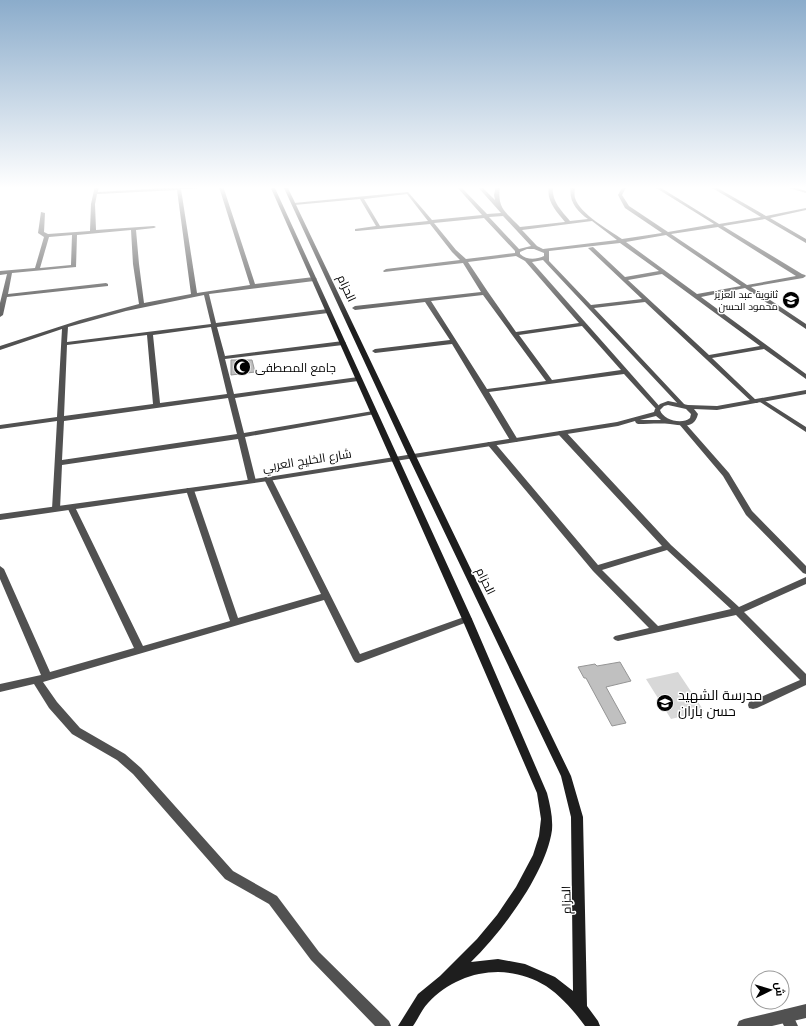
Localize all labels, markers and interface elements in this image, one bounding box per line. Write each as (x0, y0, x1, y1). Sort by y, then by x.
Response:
street label: الحزام (333, 272, 360, 304)
place label: ثانوية عبد العزيز محمود الحسن (714, 288, 778, 313)
school or university icon: ثانوية عبد العزيز محمود الحسن (781, 290, 801, 310)
mosque icon: جامع المصطفى (232, 357, 252, 377)
place label: جامع المصطفى (255, 360, 336, 376)
street label: شارع الخليج العربي (261, 446, 353, 477)
street label: الحزام (472, 565, 499, 597)
place label: مدرسة الشهيد حسن باران (678, 686, 762, 720)
school or university icon: مدرسة الشهيد حسن باران (655, 693, 675, 713)
street label: الحزام (558, 886, 575, 914)
north arrow (750, 970, 790, 1010)
text: ش (772, 981, 788, 997)

